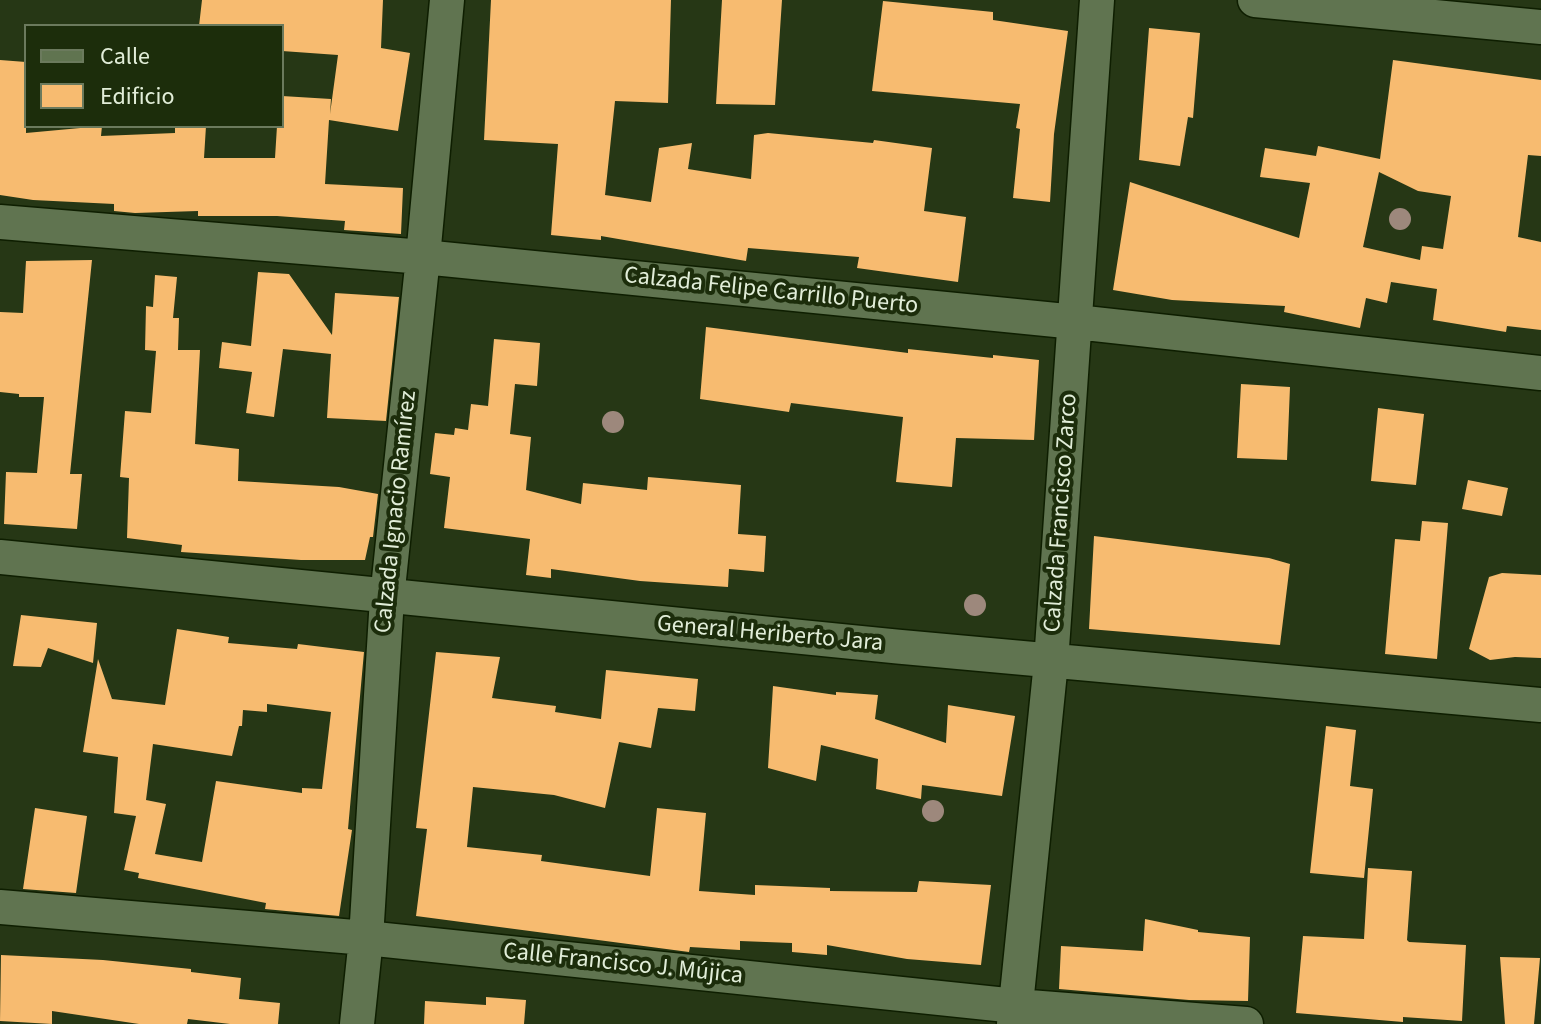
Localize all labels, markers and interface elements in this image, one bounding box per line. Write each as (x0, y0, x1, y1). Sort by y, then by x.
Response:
legend (24, 24, 284, 128)
text: Calle (100, 39, 150, 74)
text: Edificio (100, 79, 174, 114)
street label: Calzada Felipe Carrillo Puerto (623, 262, 919, 322)
street label: Calzada Ignacio Ramírez (370, 389, 424, 635)
street label: Calzada Francisco Zarco (1039, 393, 1085, 633)
street label: General Heriberto Jara (656, 611, 884, 659)
street label: Calle Francisco J. Mújica (502, 938, 744, 992)

